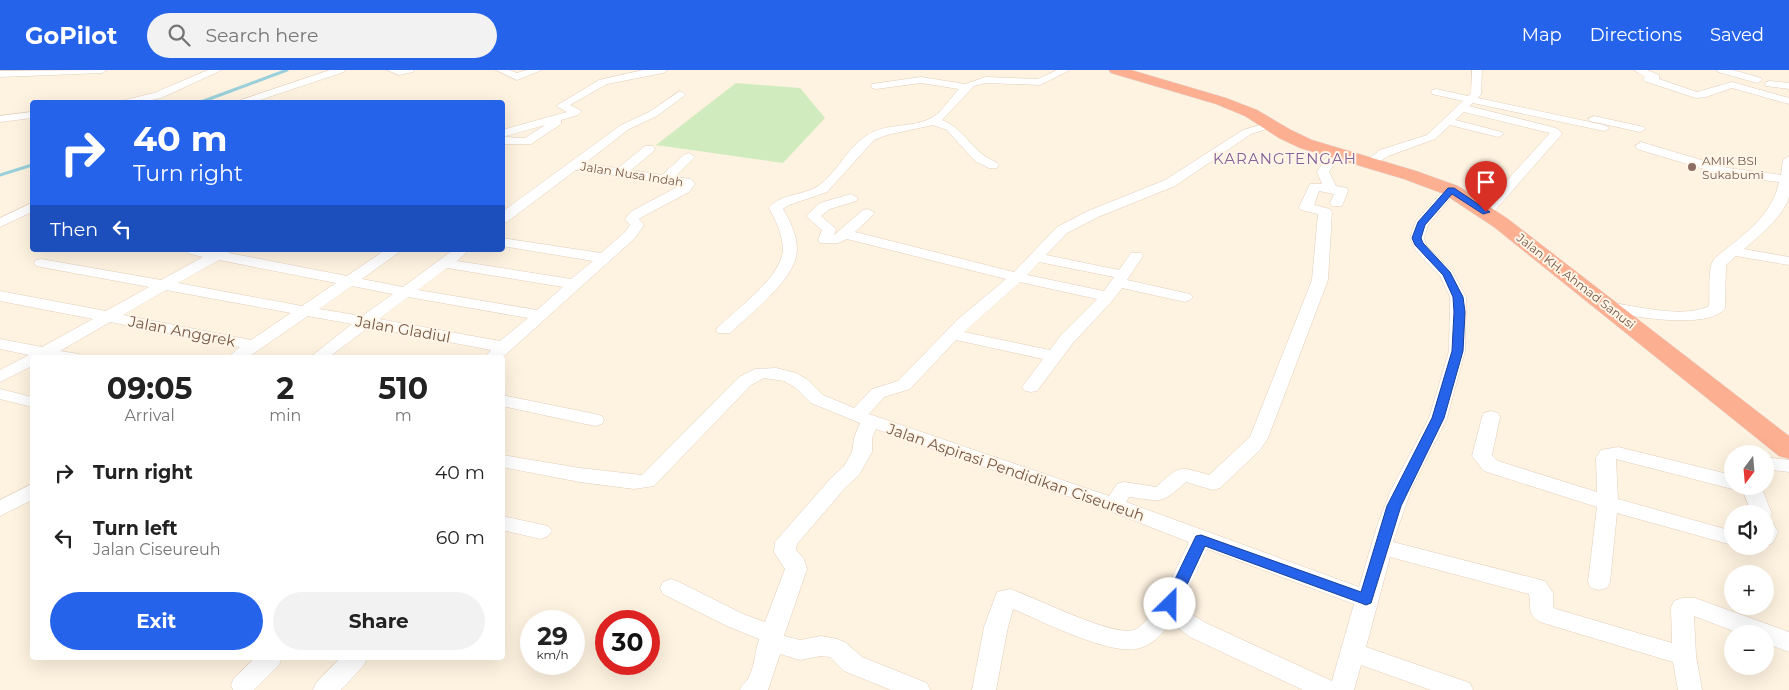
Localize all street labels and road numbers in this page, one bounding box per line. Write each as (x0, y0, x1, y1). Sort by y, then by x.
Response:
street label: Jalan Nusa Indah (579, 158, 684, 190)
street label: Jalan KH. Ahmad Sanusi (1513, 229, 1638, 332)
street label: Jalan Anggrek (126, 311, 237, 351)
street label: Jalan Gladiul (353, 311, 452, 347)
street label: Jalan Aspirasi Pendidikan Ciseureuh (884, 419, 1147, 525)

